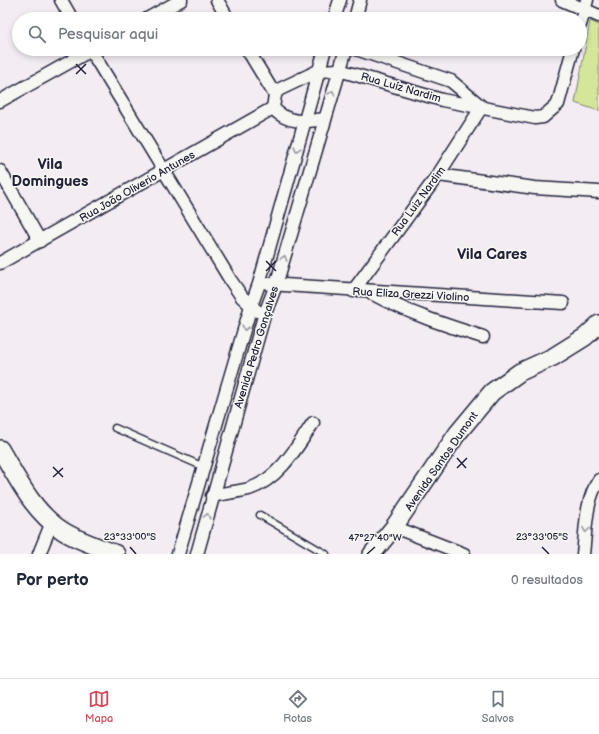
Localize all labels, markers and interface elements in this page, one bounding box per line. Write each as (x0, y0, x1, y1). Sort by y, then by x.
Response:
search box (12, 12, 587, 56)
icon: search (26, 23, 48, 45)
text: Pesquisar aqui (58, 25, 158, 44)
street label: Rua Luíz Nardim (359, 70, 442, 105)
one-way arrow (328, 89, 336, 96)
one-way arrow (293, 145, 302, 152)
street label: Rua João Oliverio Antunes (77, 148, 198, 225)
district label: Vila Domingues (12, 155, 88, 191)
street label: Rua Luiz Nardim (389, 164, 448, 239)
district label: Vila Cares (457, 245, 527, 264)
one-way arrow (279, 254, 288, 261)
street label: Avenida Pedro Gonçalves (232, 284, 281, 410)
street label: Rua Eliza Grezzi Violino (352, 285, 470, 304)
one-way arrow (241, 324, 250, 331)
street label: Avenida Santos Dumont (402, 409, 481, 513)
one-way arrow (202, 513, 210, 520)
one-way arrow (581, 527, 590, 533)
text: 23°33'00"S (104, 531, 156, 543)
text: 23°33'05"S (516, 531, 568, 543)
text: 47°27'40"W (348, 532, 402, 544)
text: Por perto (16, 570, 89, 590)
text: 0 resultados (511, 572, 583, 588)
tab: Mapa (85, 688, 113, 725)
tab: Rotas (283, 688, 312, 725)
tab: Salvos (482, 688, 514, 725)

